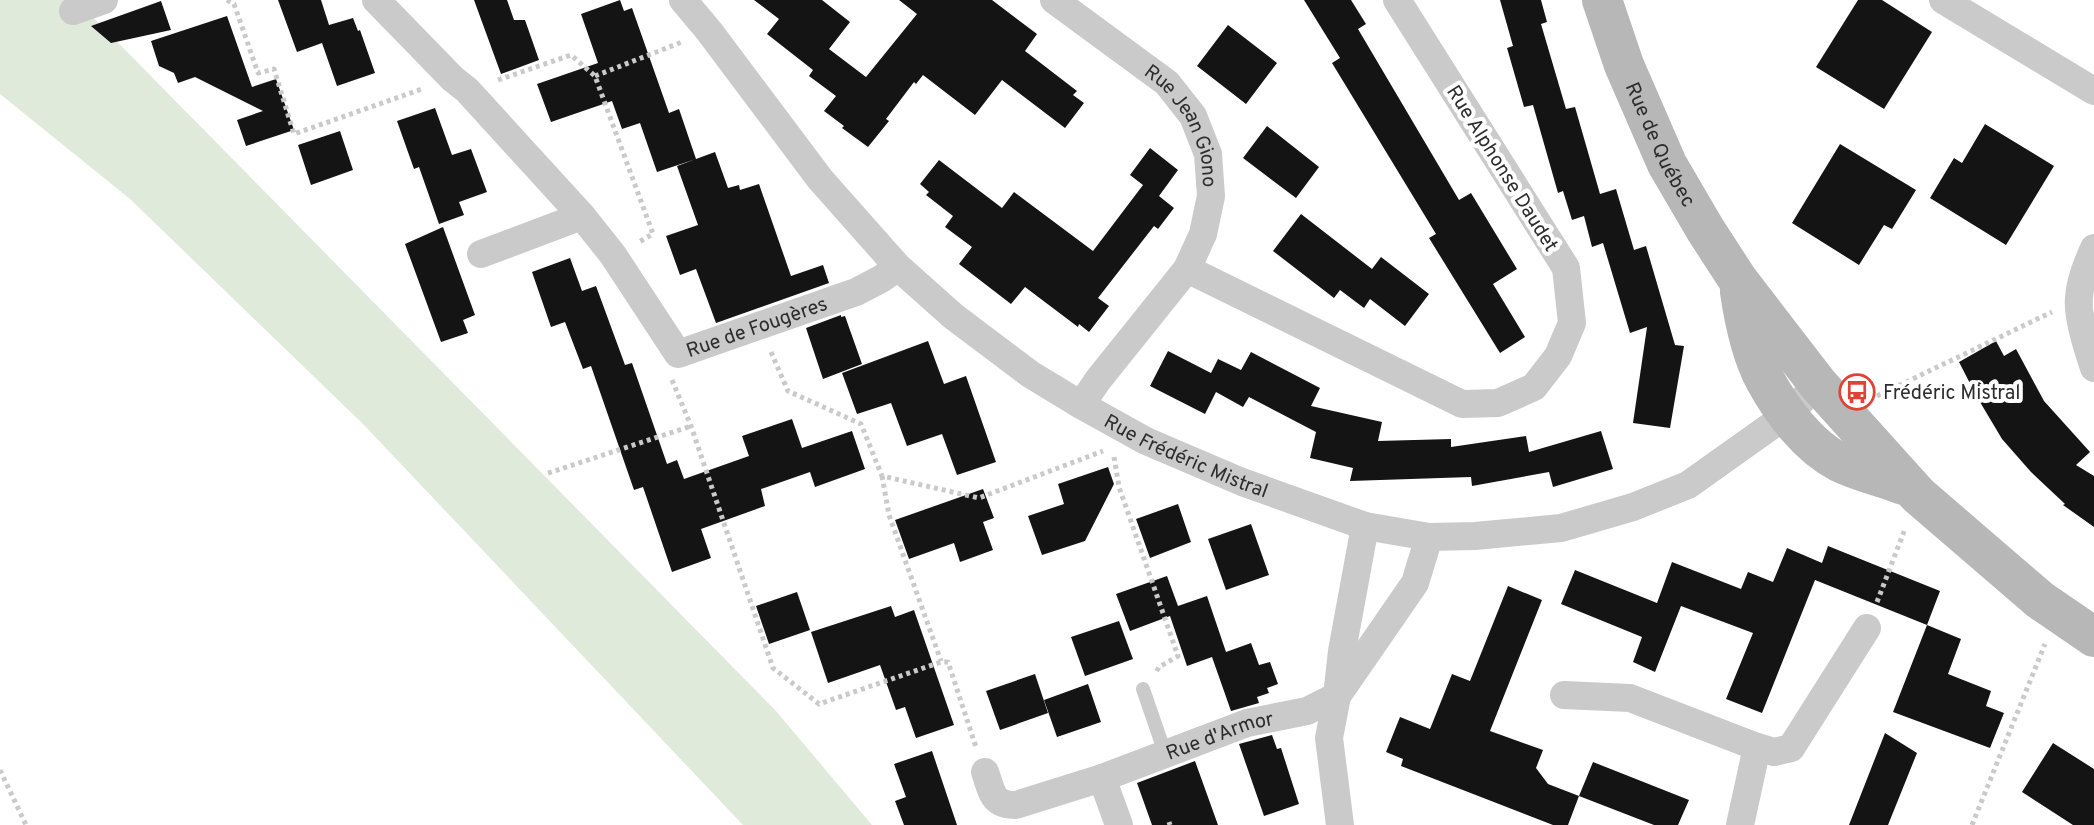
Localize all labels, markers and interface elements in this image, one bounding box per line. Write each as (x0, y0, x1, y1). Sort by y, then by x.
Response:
street label: Rue Jean Giono (1138, 60, 1221, 188)
street label: Rue de Québec (1618, 79, 1700, 212)
street label: Rue Alphonse Daudet (1439, 81, 1563, 257)
street label: Rue de Fougères (683, 292, 831, 365)
bus stop icon: Frédéric Mistral (1838, 373, 1876, 411)
place label: Frédéric Mistral (1883, 381, 2020, 407)
street label: Rue Frédéric Mistral (1099, 409, 1271, 505)
street label: Rue d'Armor (1163, 707, 1276, 768)

